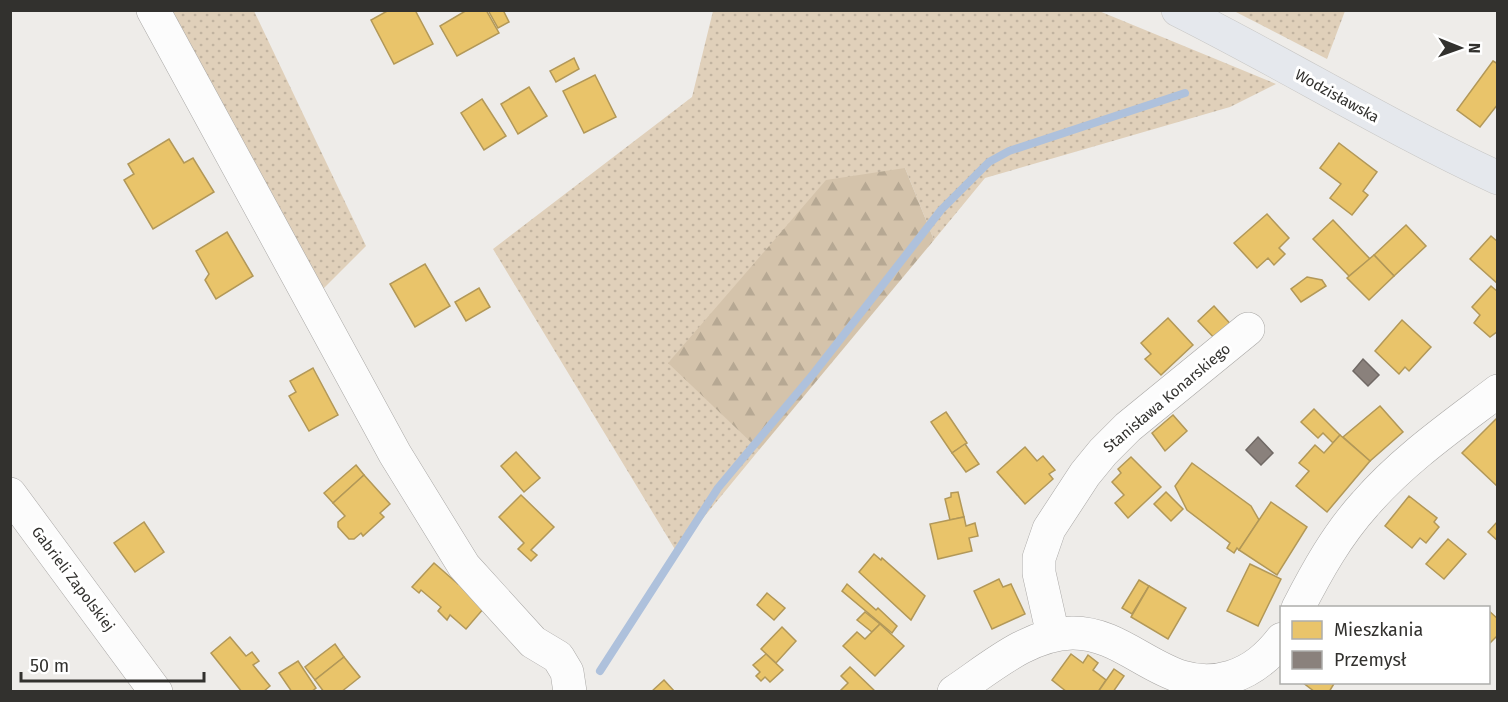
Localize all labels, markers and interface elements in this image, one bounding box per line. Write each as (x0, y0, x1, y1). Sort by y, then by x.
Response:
north arrow (1430, 18, 1490, 78)
text: N (1465, 43, 1484, 54)
street label: Wodzisławska (1292, 65, 1382, 127)
street label: Stanisława Konarskiego (1100, 340, 1234, 456)
street label: Gabrieli Zapolskiej (28, 523, 118, 635)
legend (1280, 606, 1490, 684)
text: Mieszkania (1334, 619, 1423, 641)
scale bar (21, 645, 204, 683)
text: Przemysł (1334, 649, 1407, 671)
text: 50 m (30, 655, 69, 677)

